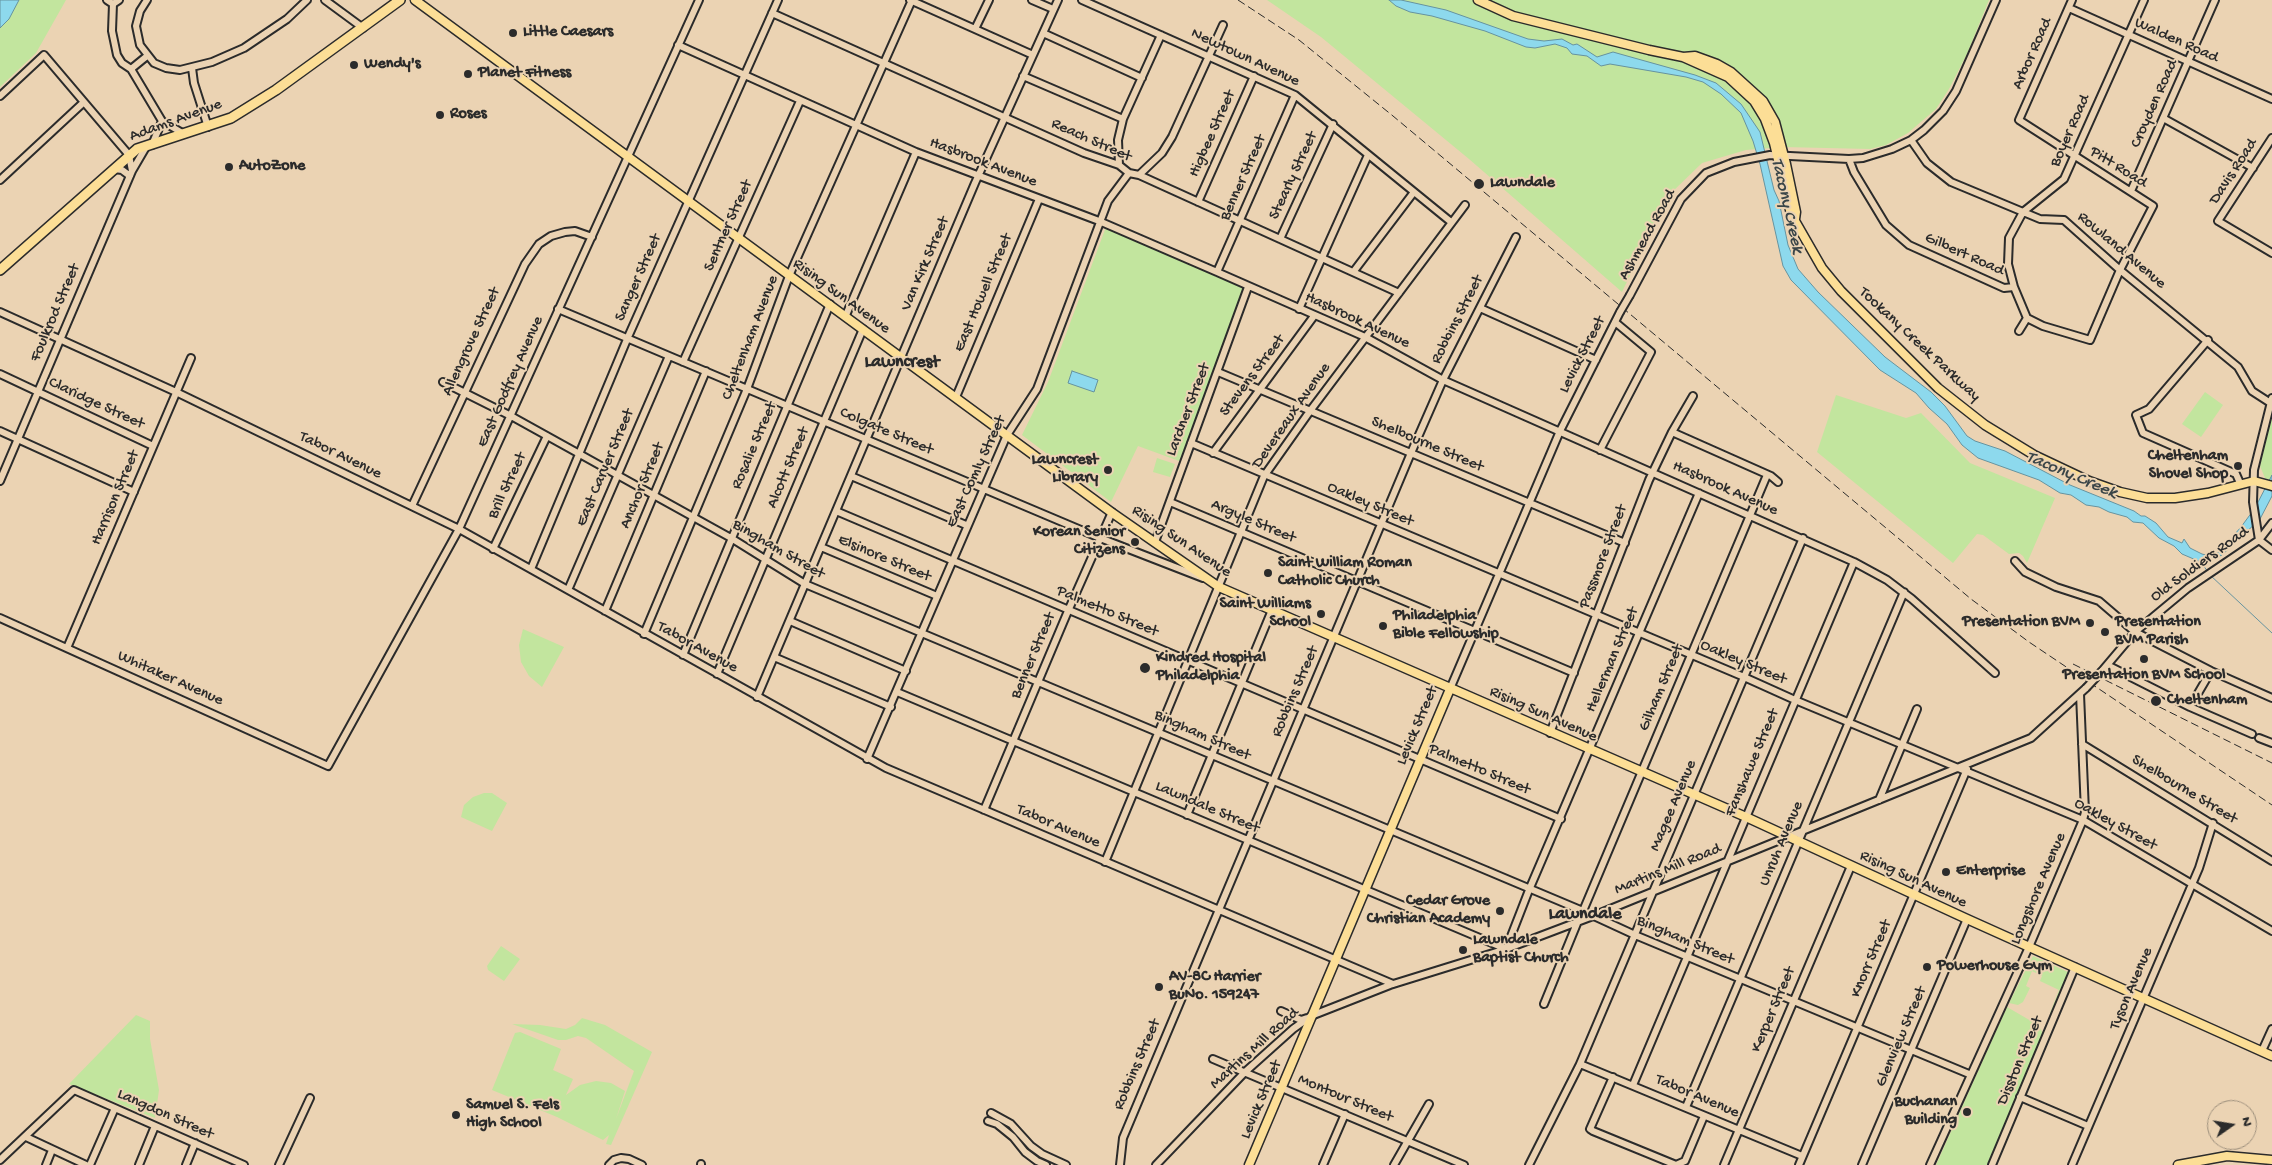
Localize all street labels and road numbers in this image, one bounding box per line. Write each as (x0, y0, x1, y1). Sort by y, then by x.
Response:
street label: Walden Road (2131, 14, 2221, 68)
street label: Arbor Road (2009, 15, 2057, 93)
street label: Newtown Avenue (1188, 24, 1302, 92)
street label: Croyden Road (2127, 57, 2183, 151)
street label: Higbee Street (1185, 88, 1241, 180)
street label: Boyer Road (2047, 92, 2095, 170)
street label: Adams Avenue (127, 95, 225, 147)
street label: Reach Street (1048, 115, 1134, 167)
street label: Stearly Street (1265, 129, 1323, 223)
street label: Benner Street (1217, 132, 1271, 224)
street label: Hasbrook Avenue (927, 134, 1039, 192)
street label: Davis Road (2206, 136, 2262, 208)
street label: Pitt Road (2086, 143, 2150, 193)
street label: Sentner Street (700, 177, 758, 275)
street label: Ashmead Road (1615, 186, 1681, 284)
street label: Rowland Avenue (2073, 208, 2169, 294)
street label: Van Kirk Street (897, 214, 955, 314)
street label: Gilbert Road (1921, 229, 2007, 281)
street label: Sanger Street (611, 231, 667, 325)
street label: East Howell Street (950, 231, 1018, 355)
street label: Rising Sun Avenue (788, 255, 894, 339)
street label: Foulkrod Street (27, 261, 85, 365)
street label: Robbins Street (1427, 272, 1489, 368)
street label: Cheltenham Avenue (718, 273, 784, 403)
street label: Tookany Creek Parkway (1854, 284, 1984, 406)
street label: Allengrove Street (439, 285, 505, 399)
street label: Hasbrook Avenue (1301, 288, 1413, 354)
street label: East Godfrey Avenue (473, 313, 549, 451)
street label: Levick Street (1555, 313, 1611, 397)
street label: Stevens Street (1216, 331, 1290, 421)
street label: Devereaux Avenue (1248, 359, 1336, 473)
street label: Lardner Street (1163, 361, 1215, 459)
street label: Claridge Street (45, 373, 147, 435)
street label: Rosalie Street (728, 399, 782, 493)
street label: Colgate Street (836, 404, 936, 460)
street label: East Carver Street (573, 406, 639, 530)
street label: East Comly Street (943, 413, 1011, 531)
street label: Shelbourne Street (1368, 413, 1486, 477)
street label: Alcott Street (763, 425, 815, 511)
street label: Tabor Avenue (296, 428, 384, 484)
street label: Anchor Street (616, 440, 670, 532)
street label: Harrison Street (87, 448, 145, 548)
street label: Brill Street (484, 450, 532, 522)
street label: Hasbrook Avenue (1669, 457, 1781, 521)
street label: Oakley Street (1324, 478, 1416, 532)
street label: Argyle Street (1208, 496, 1298, 548)
street label: Rising Sun Avenue (1127, 502, 1235, 582)
street label: Passmore Street (1575, 502, 1633, 612)
street label: Bingham Street (728, 516, 828, 584)
street label: Old Soldiers Road (2147, 523, 2253, 607)
street label: Elsinore Street (835, 531, 933, 587)
street label: Palmetto Street (1053, 582, 1161, 642)
street label: Hellerman Street (1582, 604, 1644, 716)
street label: Benner Street (1007, 610, 1061, 702)
street label: Tabor Avenue (653, 618, 741, 678)
street label: Oakley Street (1697, 636, 1789, 690)
street label: Gilham Street (1635, 642, 1689, 734)
street label: Robbins Street (1268, 644, 1324, 740)
street label: Whitaker Avenue (114, 647, 226, 711)
street label: Rising Sun Avenue (1486, 683, 1600, 747)
street label: Levick Street (1393, 684, 1443, 768)
street label: Bingham Street (1151, 706, 1253, 766)
street label: Fanshawe Street (1722, 706, 1784, 820)
street label: Palmetto Street (1425, 740, 1533, 800)
street label: Shelbourne Street (2128, 751, 2240, 829)
street label: Magee Avenue (1646, 757, 1702, 855)
street label: Lawndale Street (1152, 777, 1262, 839)
street label: Oakley Street (2070, 794, 2160, 856)
street label: Unruh Avenue (1755, 799, 1809, 889)
street label: Tabor Avenue (1013, 801, 1103, 853)
street label: Longshore Avenue (2007, 830, 2071, 948)
street label: Martins Mill Road (1612, 840, 1724, 900)
street label: Rising Sun Avenue (1856, 847, 1970, 913)
street label: Bingham Street (1634, 912, 1736, 970)
street label: Knorr Street (1847, 917, 1897, 1001)
street label: Tyson Avenue (2106, 945, 2158, 1033)
street label: Kerper Street (1747, 964, 1801, 1056)
street label: Glenview Street (1872, 984, 1932, 1090)
street label: Martins Mill Road (1206, 1004, 1304, 1094)
street label: Disston Street (1994, 1014, 2048, 1108)
street label: Robbins Street (1110, 1017, 1166, 1113)
street label: Levick Street (1237, 1058, 1287, 1142)
street label: Montour Street (1295, 1070, 1395, 1128)
street label: Tabor Avenue (1652, 1071, 1742, 1123)
street label: Langdon Street (114, 1085, 216, 1145)

